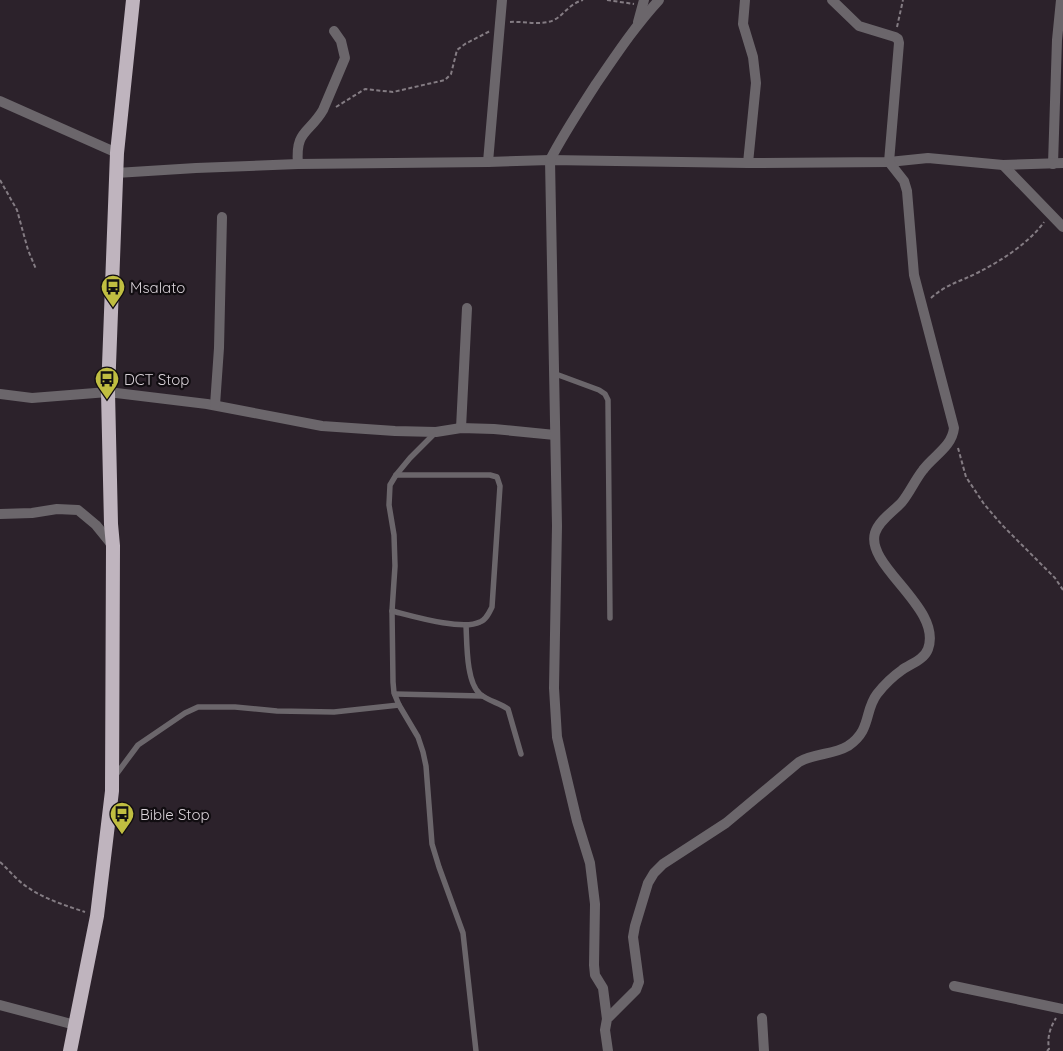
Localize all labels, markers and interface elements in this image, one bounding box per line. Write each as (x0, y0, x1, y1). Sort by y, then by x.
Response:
bus stop icon: Msalato (100, 274, 126, 308)
place label: Msalato (130, 278, 185, 297)
bus stop icon: DCT Stop (94, 366, 120, 400)
place label: DCT Stop (124, 370, 189, 389)
bus stop icon: Bible Stop (109, 801, 135, 835)
place label: Bible Stop (140, 805, 210, 824)

